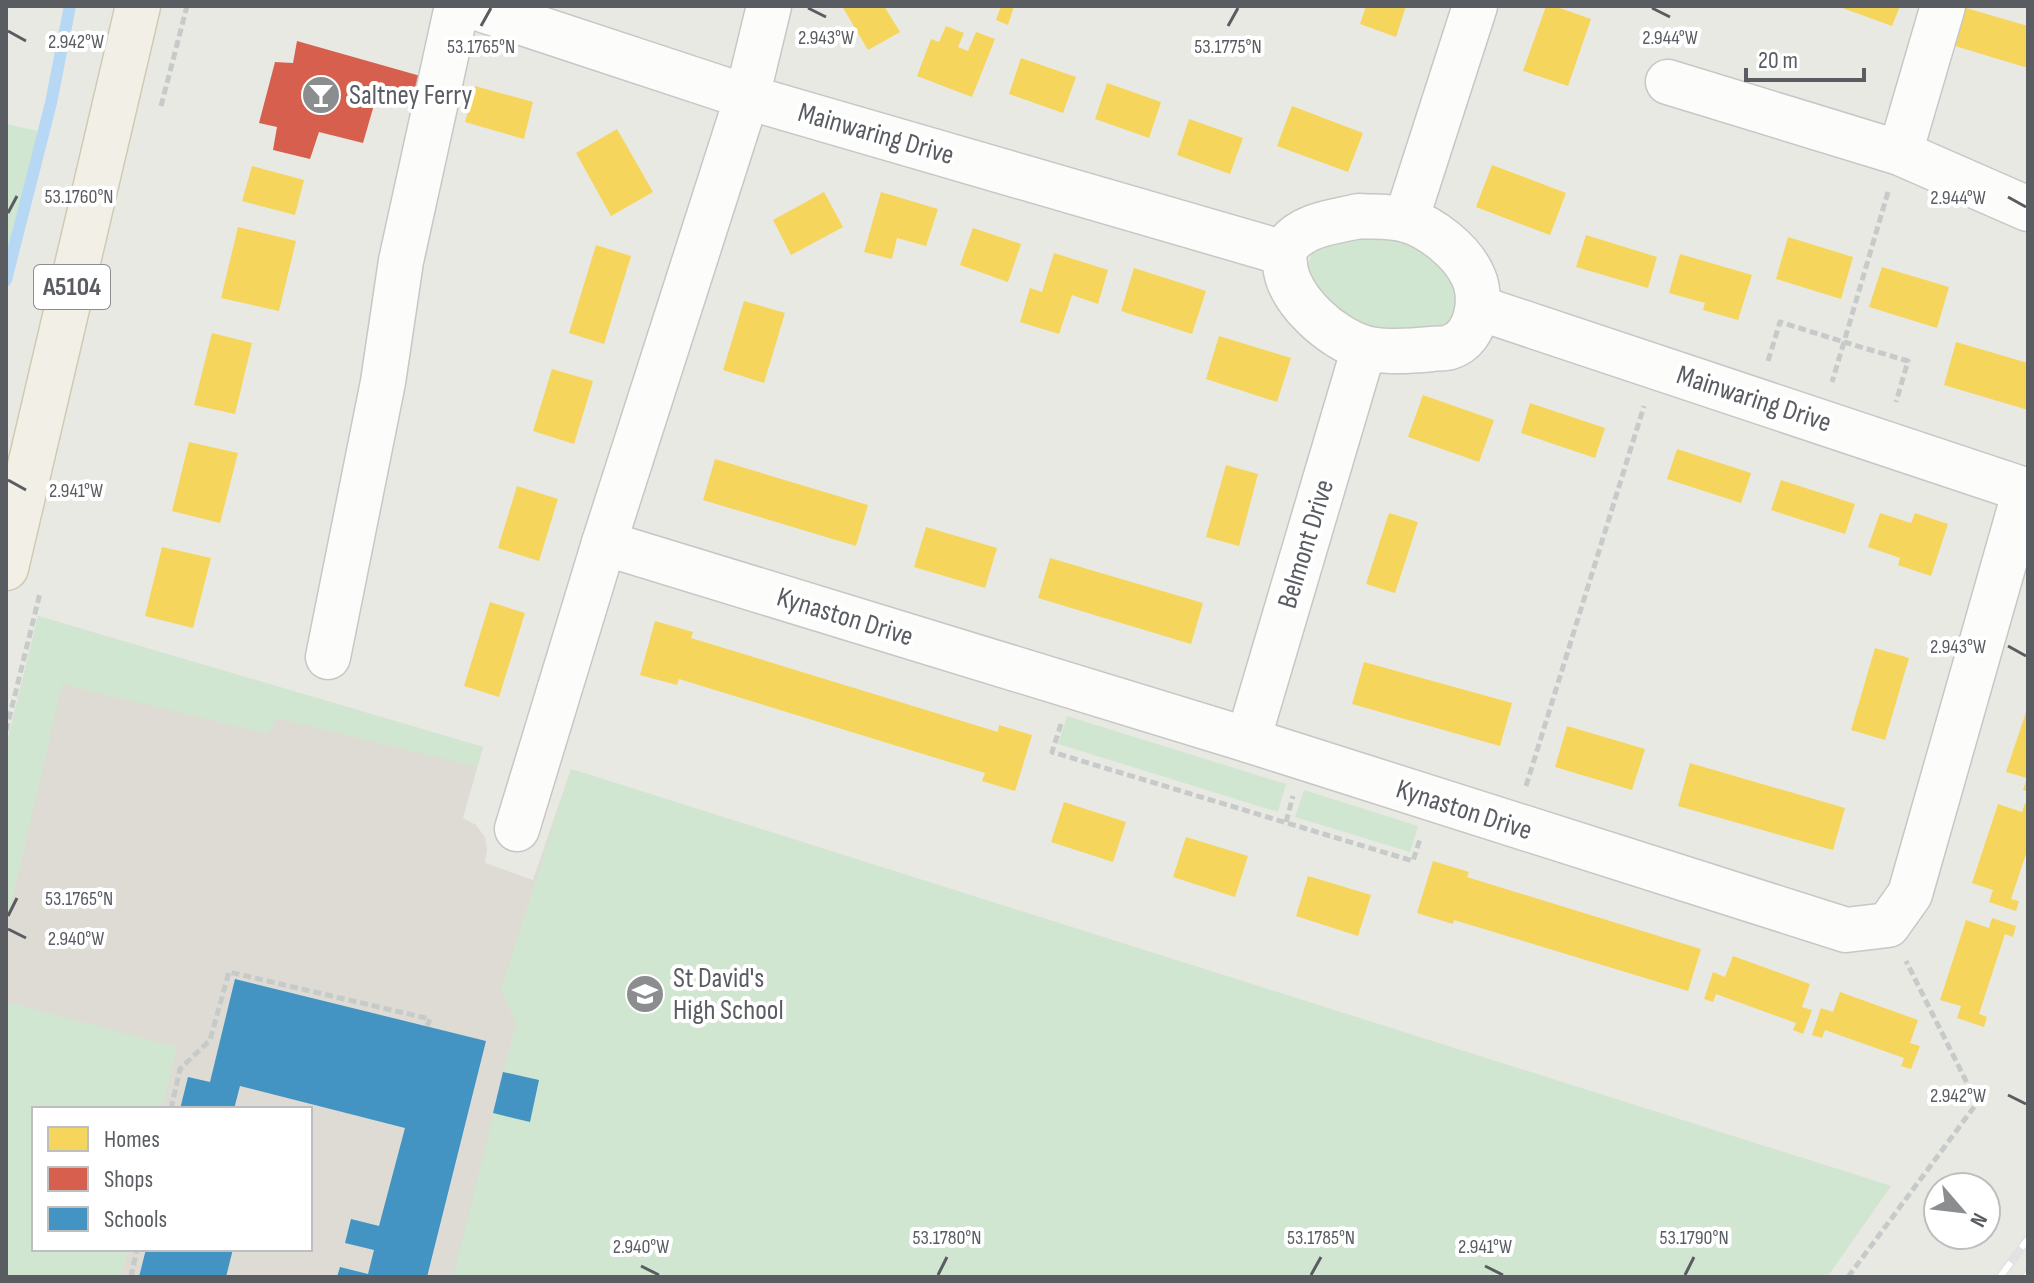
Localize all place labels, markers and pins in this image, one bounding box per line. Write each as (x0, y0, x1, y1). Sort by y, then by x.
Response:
bar icon: Saltney Ferry (300, 74, 342, 116)
place label: Saltney Ferry (349, 79, 473, 112)
place label: St David's High School (673, 962, 784, 1027)
school or university icon: St David's High School (624, 973, 666, 1015)

